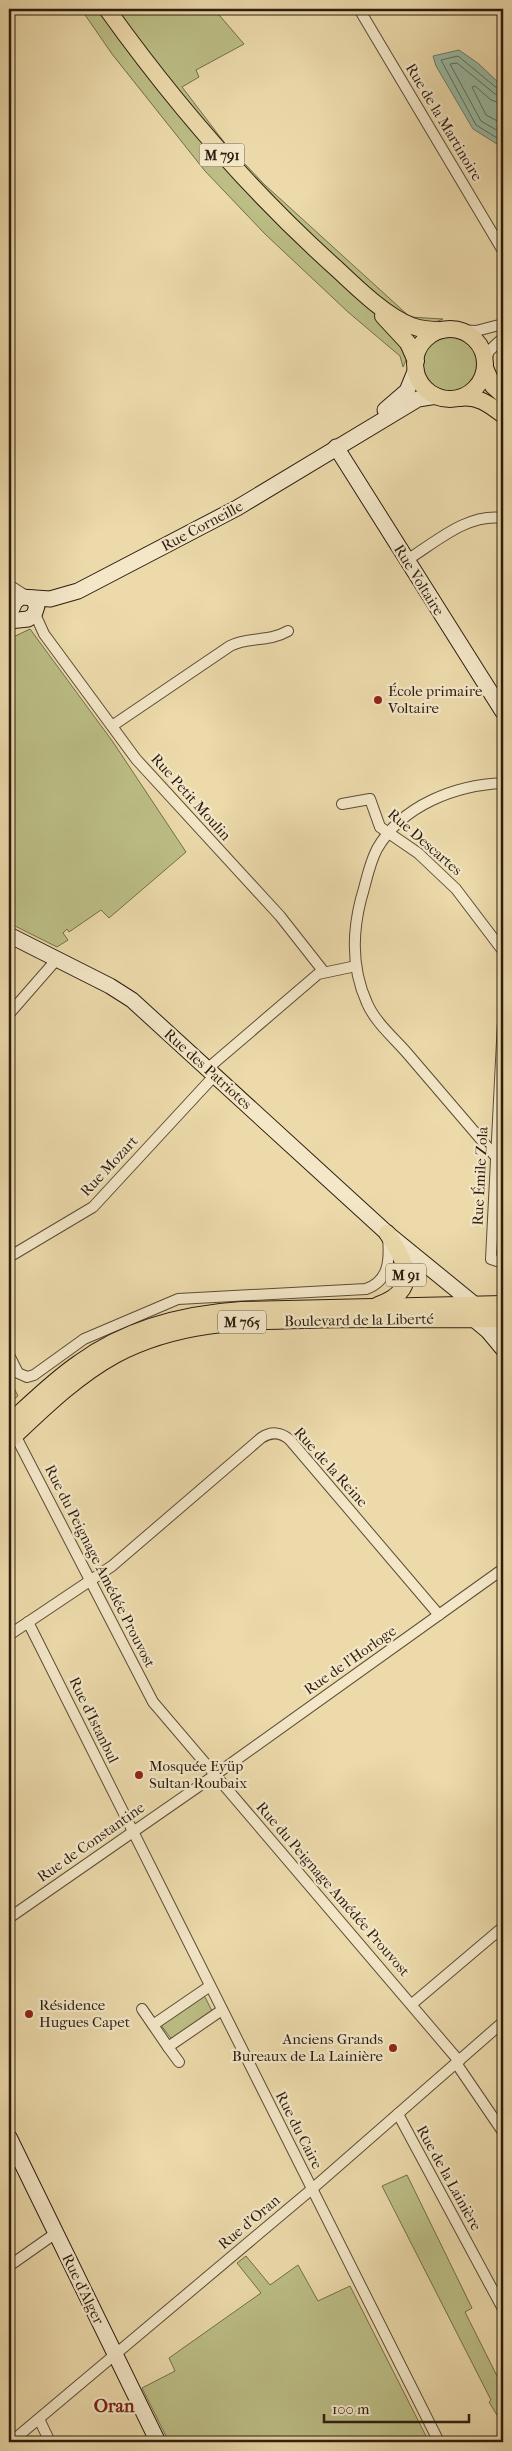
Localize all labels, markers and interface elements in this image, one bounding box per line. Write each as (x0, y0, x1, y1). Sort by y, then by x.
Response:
street label: Rue de la Martinoire (402, 60, 487, 185)
road number: M 791 (200, 144, 244, 166)
street label: Rue Corneille (158, 497, 246, 555)
street label: Rue Voltaire (390, 541, 448, 619)
place label: École primaire Voltaire (387, 682, 483, 717)
marker: École primaire Voltaire (372, 694, 384, 706)
street label: Rue Petit Moulin (147, 750, 235, 844)
street label: Rue Descartes (384, 805, 466, 879)
street label: Rue des Patriotes (160, 1025, 256, 1113)
street label: Rue Émile Zola (468, 1125, 492, 1226)
street label: Rue Mozart (76, 1132, 142, 1200)
road number: M 91 (386, 1264, 426, 1286)
road number: M 765 (218, 1310, 266, 1334)
street label: Boulevard de la Liberté (284, 1310, 435, 1330)
street label: Rue de la Reine (290, 1423, 372, 1511)
street label: Rue du Peignage Amédée Prouvost (41, 1462, 159, 1671)
street label: Rue de l'Horloge (300, 1621, 400, 1698)
street label: Rue d'Istanbul (65, 1674, 123, 1766)
place label: Mosquée Eyüp Sultan Roubaix (149, 1757, 247, 1792)
marker: Mosquée Eyüp Sultan Roubaix (133, 1769, 145, 1781)
street label: Rue de Constantine (34, 1798, 149, 1886)
street label: Rue du Peignage Amédée Prouvost (252, 1798, 414, 1980)
place label: Résidence Hugues Capet (39, 1996, 131, 2031)
marker: Résidence Hugues Capet (23, 2008, 35, 2020)
place label: Anciens Grands Bureaux de La Lainière (232, 2030, 384, 2065)
marker: Anciens Grands Bureaux de La Lainière (387, 2042, 399, 2054)
street label: Rue du Caire (272, 2088, 327, 2172)
street label: Rue de la Lainière (413, 2122, 486, 2234)
street label: Rue d'Oran (214, 2191, 284, 2253)
street label: Rue d'Alger (58, 2251, 108, 2328)
scale bar (324, 2391, 470, 2423)
district label: Oran (94, 2396, 135, 2417)
text: 100 m (332, 2400, 370, 2418)

